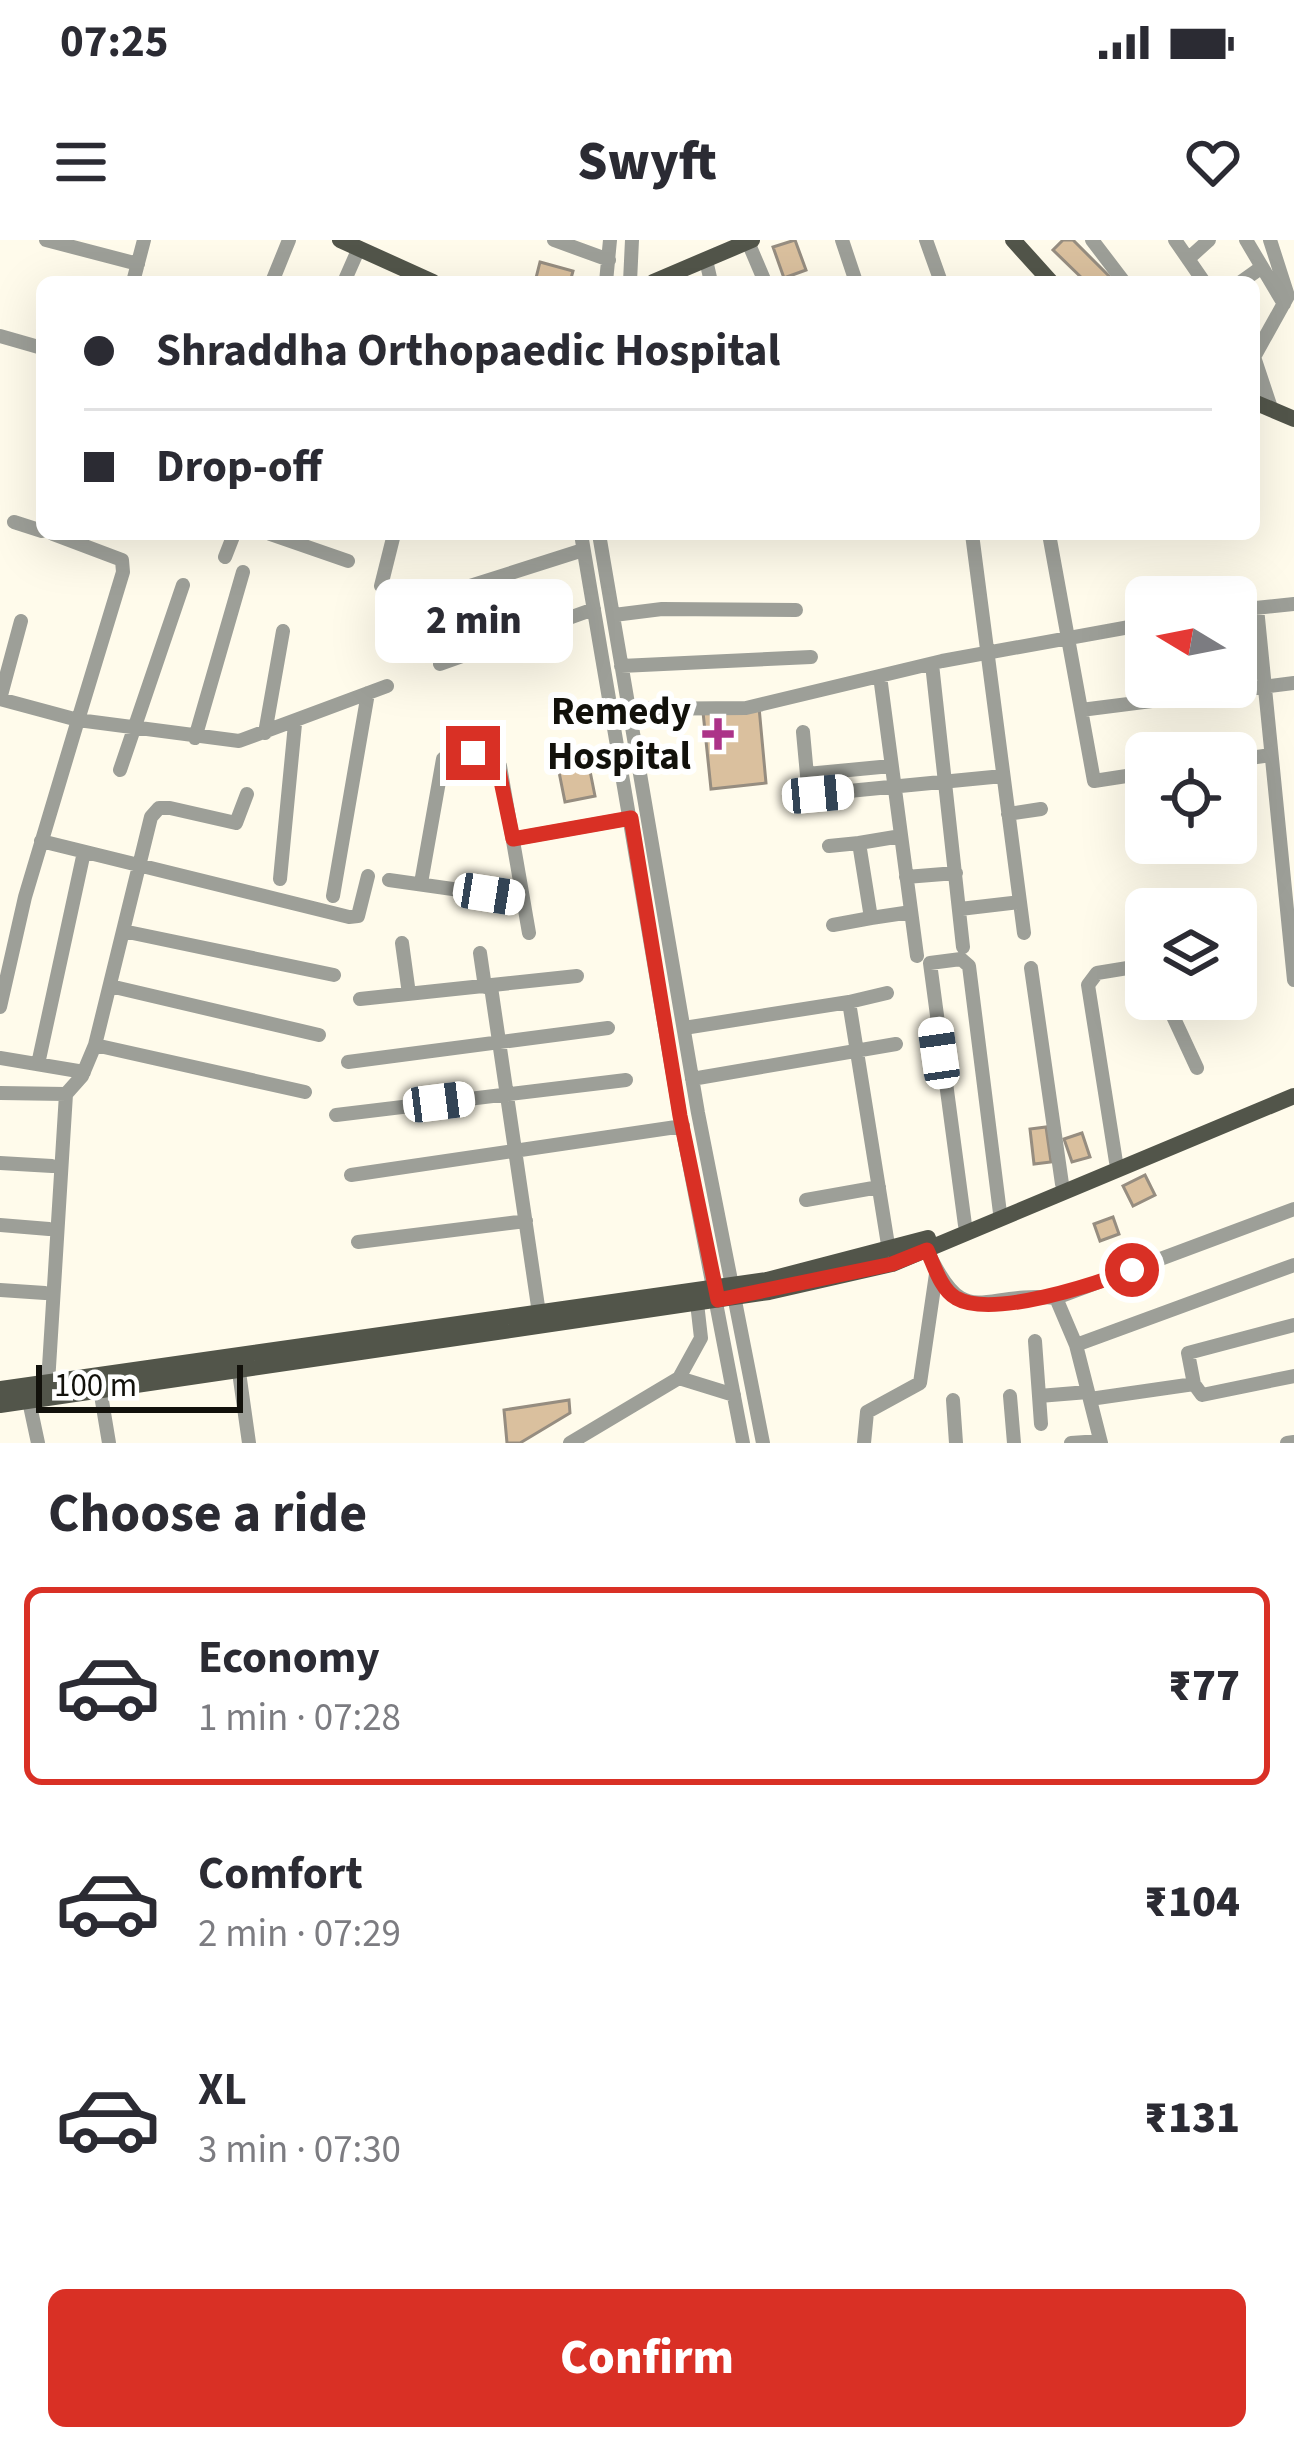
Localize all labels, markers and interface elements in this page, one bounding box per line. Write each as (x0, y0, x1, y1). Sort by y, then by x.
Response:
text: 07:25 (60, 10, 169, 74)
text: Swyft (577, 124, 717, 201)
icon: menu (48, 129, 114, 195)
icon: heart (1180, 129, 1246, 195)
text: Shraddha Orthopaedic Hospital (156, 319, 780, 383)
text: Drop-off (156, 435, 322, 499)
north arrow (1125, 576, 1257, 708)
map controls (1125, 576, 1257, 1020)
callout: 2 min (374, 579, 572, 663)
text: 2 min (426, 593, 522, 649)
place label: Remedy Hospital (547, 684, 691, 785)
marker: Remedy Hospital (702, 718, 734, 750)
route end (446, 726, 500, 780)
button: locate (1125, 732, 1257, 864)
car (781, 773, 855, 815)
car (451, 871, 527, 917)
button: layers (1125, 888, 1257, 1020)
car (916, 1015, 962, 1091)
car (401, 1080, 477, 1124)
route start (1105, 1243, 1159, 1297)
scale bar (36, 1359, 243, 1412)
text: 100 m (54, 1362, 137, 1409)
text: Choose a ride (48, 1476, 367, 1553)
text: Economy (198, 1626, 380, 1690)
icon: car (54, 1632, 162, 1740)
text: ₹77 (1168, 1654, 1240, 1718)
text: 1 min · 07:28 (198, 1690, 401, 1746)
text: Comfort (198, 1842, 363, 1906)
icon: car (54, 1848, 162, 1956)
text: ₹104 (1144, 1870, 1240, 1934)
text: 2 min · 07:29 (198, 1906, 401, 1962)
text: XL (198, 2058, 247, 2122)
icon: car (54, 2064, 162, 2172)
text: ₹131 (1144, 2086, 1240, 2150)
text: 3 min · 07:30 (198, 2122, 401, 2178)
button: Confirm (48, 2289, 1246, 2427)

